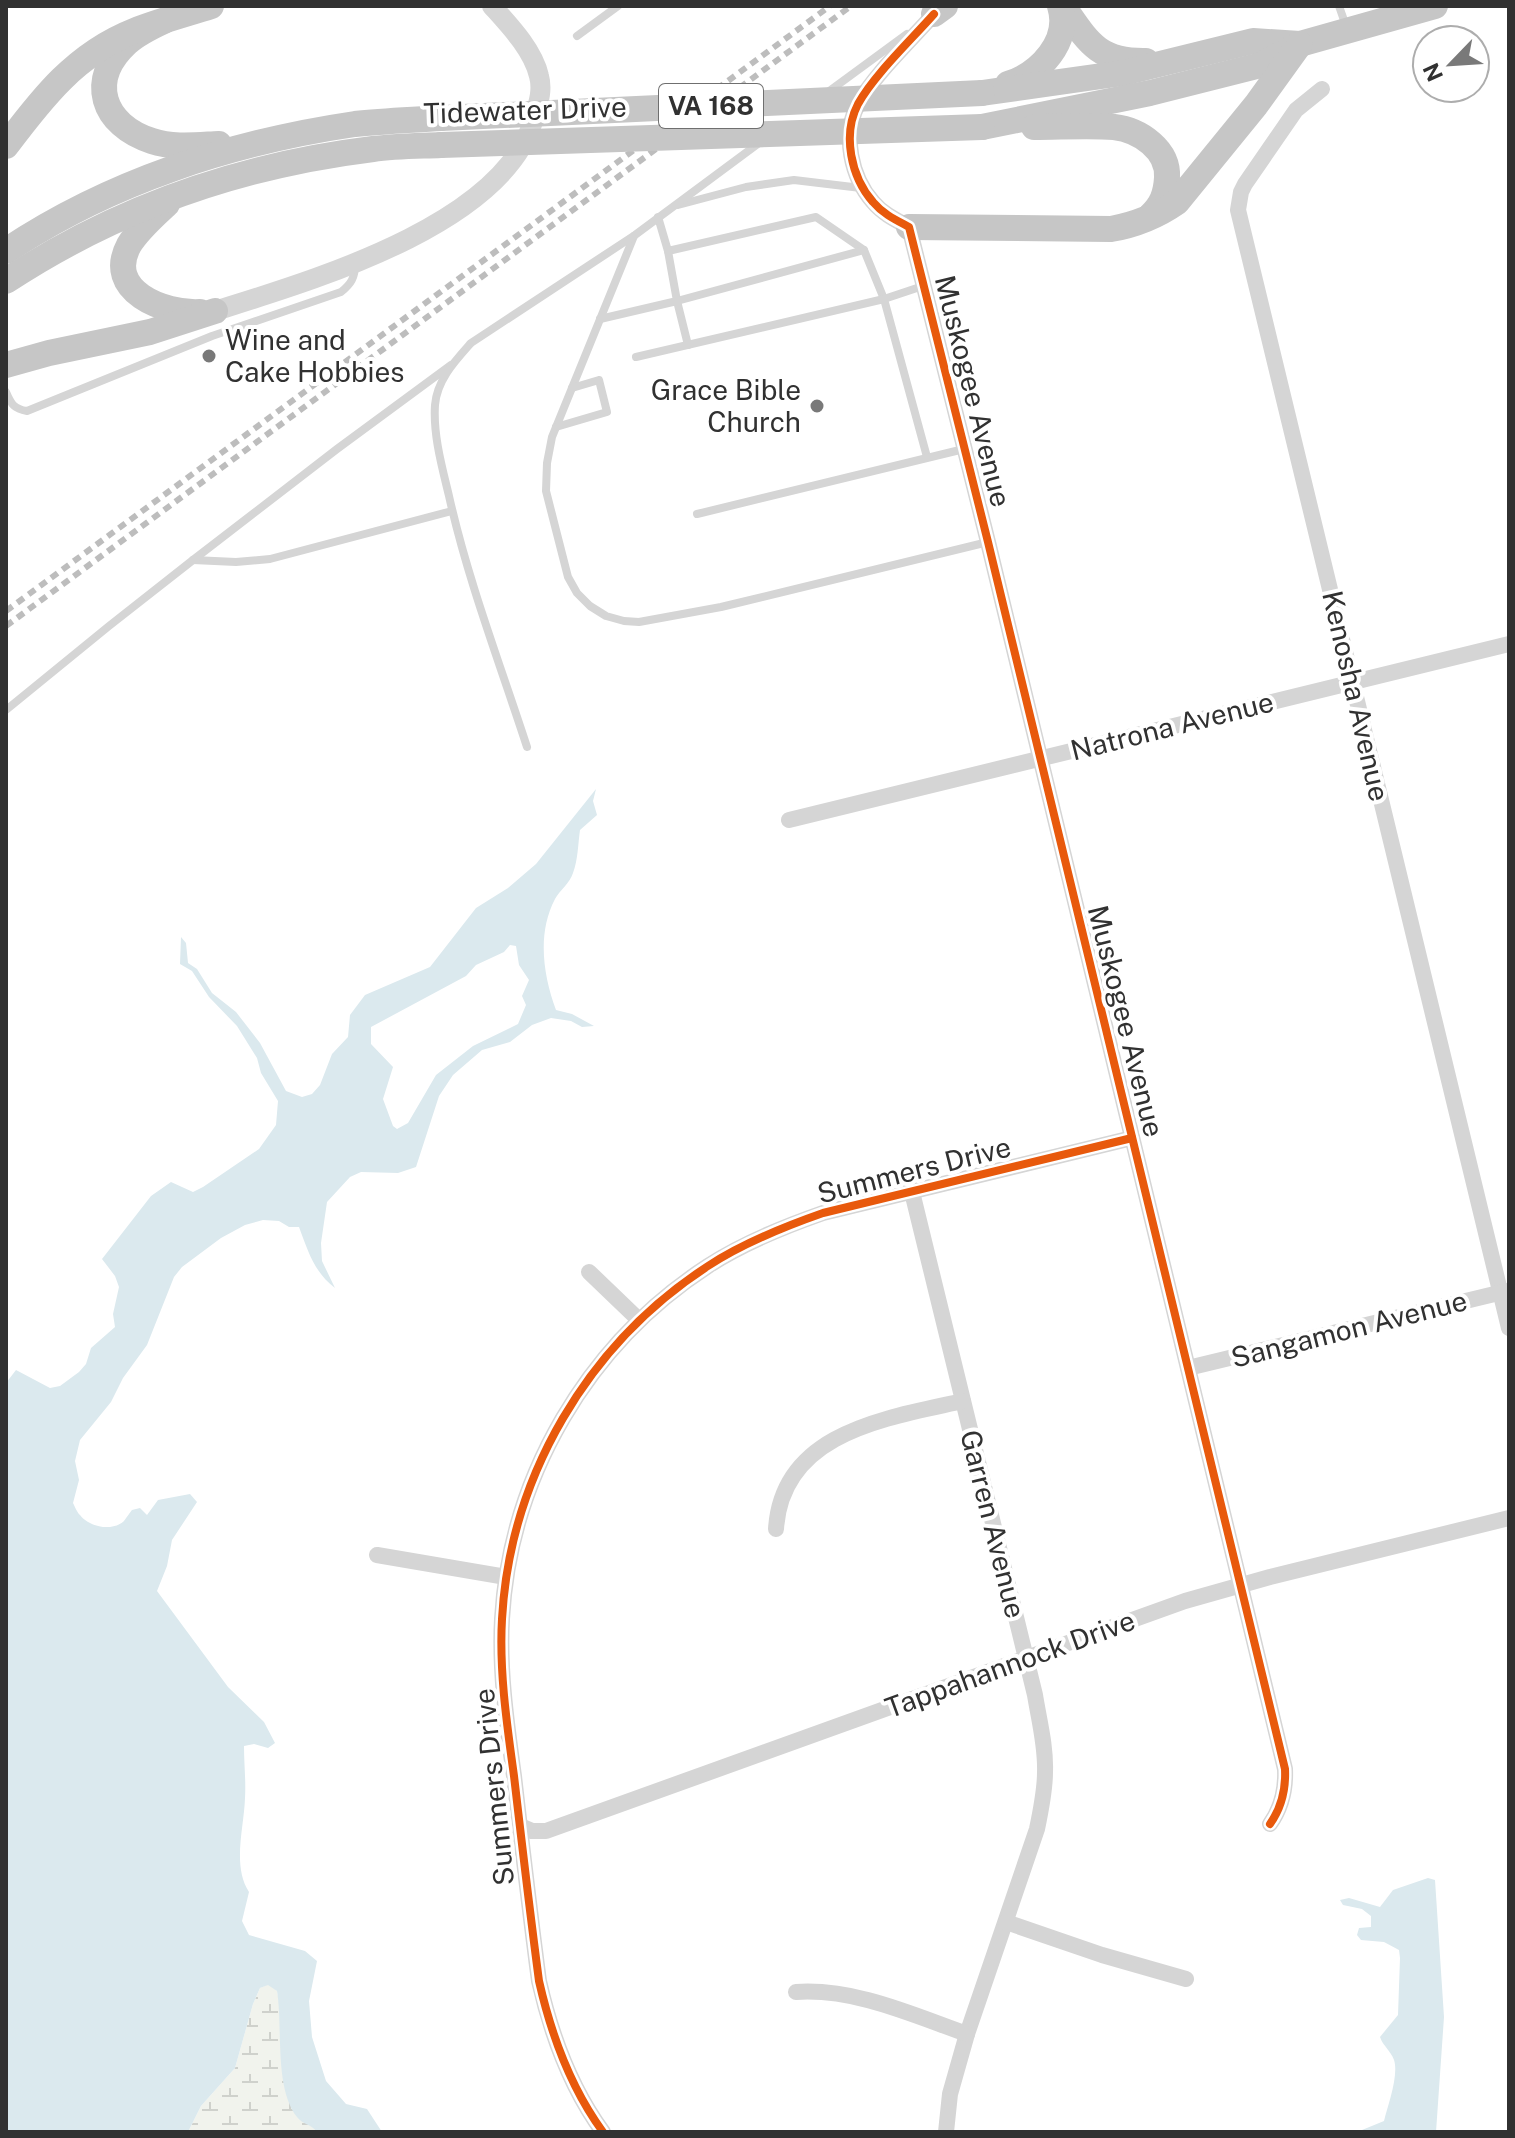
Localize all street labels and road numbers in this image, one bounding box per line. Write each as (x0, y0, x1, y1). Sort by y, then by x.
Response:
road number: VA 168 (659, 84, 763, 128)
street label: Tidewater Drive (423, 89, 627, 130)
street label: Muskogee Avenue (929, 272, 1018, 510)
street label: Kenosha Avenue (1316, 588, 1397, 804)
street label: Natrona Avenue (1067, 684, 1277, 767)
street label: Muskogee Avenue (1082, 902, 1171, 1140)
street label: Summers Drive (814, 1130, 1014, 1210)
street label: Sangamon Avenue (1227, 1283, 1470, 1374)
street label: Garren Avenue (954, 1426, 1033, 1621)
street label: Tappahannock Drive (880, 1603, 1139, 1724)
street label: Summers Drive (467, 1687, 520, 1887)

